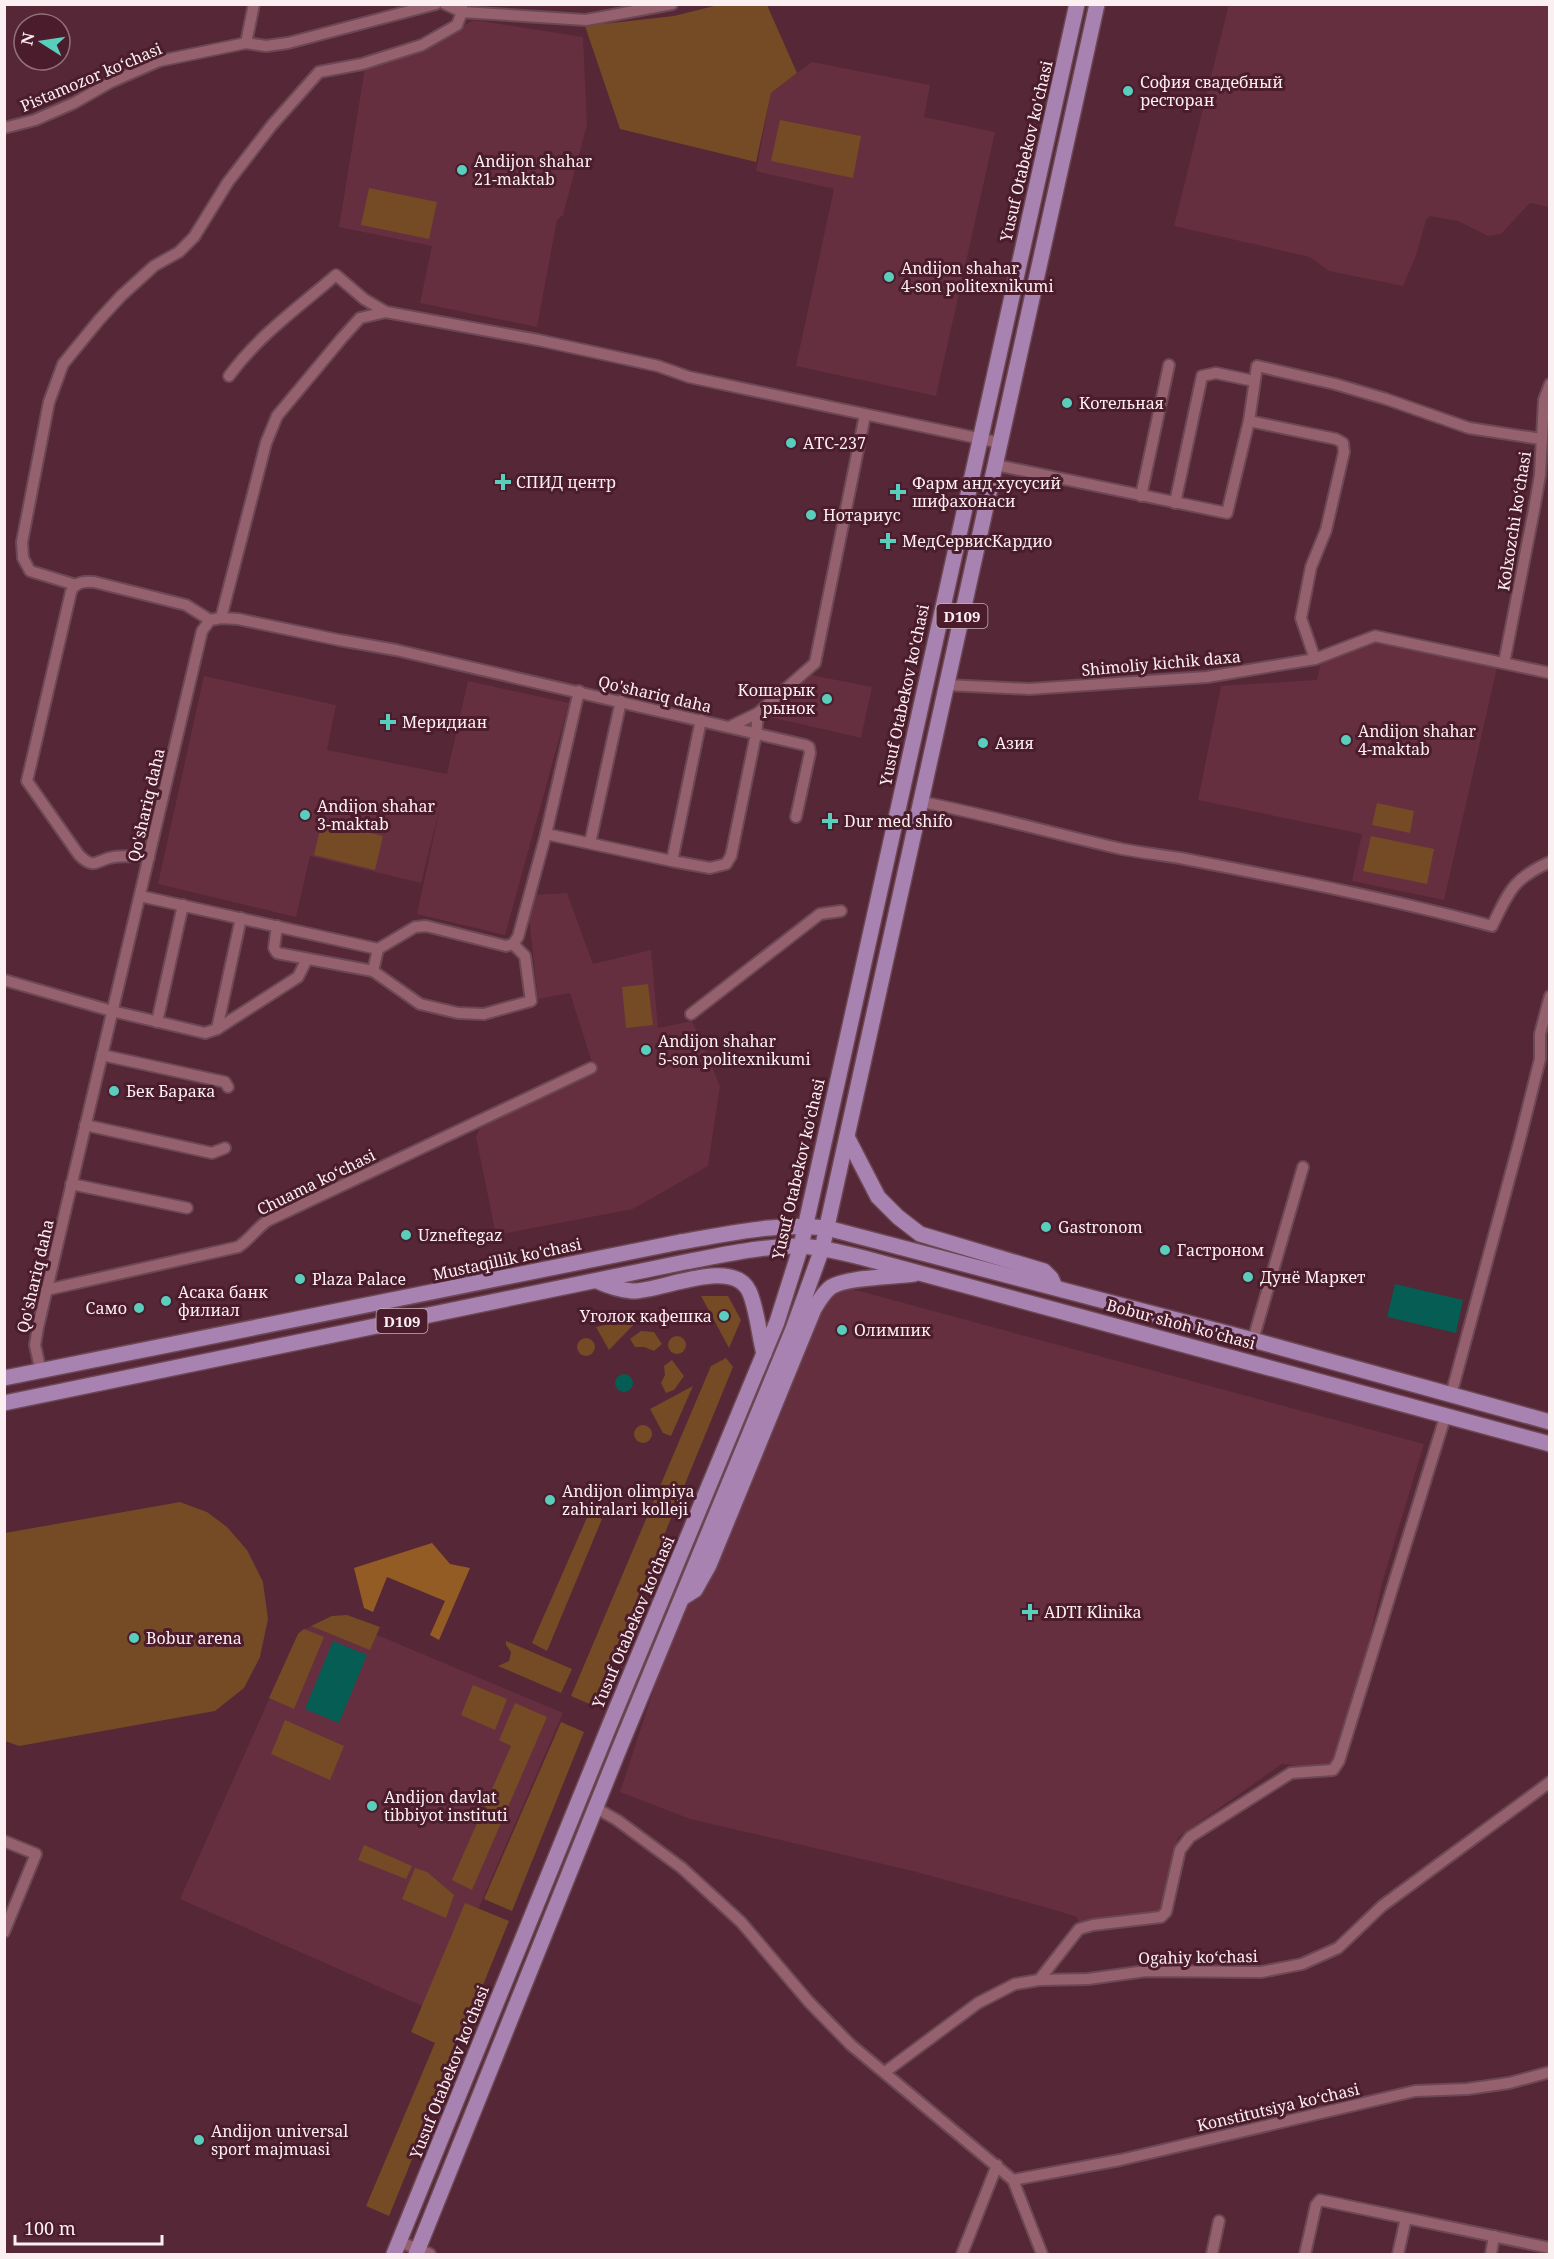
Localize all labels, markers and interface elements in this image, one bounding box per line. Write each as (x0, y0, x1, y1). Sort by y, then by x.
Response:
north arrow (12, 12, 72, 72)
text: N (15, 30, 39, 47)
street label: Pistamozor koʻchasi (17, 37, 165, 117)
street label: Yusuf Otabekov ko'chasi (994, 58, 1058, 245)
place label: София свадебный ресторан (1140, 71, 1283, 111)
marker: София свадебный ресторан (1121, 84, 1135, 98)
place label: Andijon shahar 21-maktab (474, 150, 593, 190)
marker: Andijon shahar 21-maktab (455, 163, 469, 177)
place label: Andijon shahar 4-son politexnikumi (901, 257, 1054, 297)
marker: Andijon shahar 4-son politexnikumi (882, 270, 896, 284)
place label: Котельная (1079, 392, 1164, 414)
marker: Котельная (1060, 396, 1074, 410)
place label: АТС-237 (803, 432, 866, 454)
marker: АТС-237 (784, 436, 798, 450)
street label: Kolxozchi koʻchasi (1492, 450, 1536, 592)
place label: СПИД центр (516, 471, 616, 493)
place label: Фарм анд хусусий шифахонаси (912, 472, 1061, 512)
marker: СПИД центр (494, 473, 512, 491)
marker: Фарм анд хусусий шифахонаси (889, 483, 907, 501)
place label: Нотариус (823, 504, 901, 526)
marker: Нотариус (804, 508, 818, 522)
place label: МедСервисКардио (902, 530, 1052, 552)
marker: МедСервисКардио (879, 532, 897, 550)
street label: Yusuf Otabekov ko'chasi (874, 602, 934, 789)
road number: D109 (936, 604, 988, 628)
street label: Shimoliy kichik daxa (1080, 645, 1242, 681)
street label: Qo'shariq daha (596, 670, 714, 718)
place label: Кошарык рынок (738, 679, 816, 719)
marker: Кошарык рынок (820, 692, 834, 706)
place label: Меридиан (402, 711, 488, 733)
marker: Меридиан (379, 713, 397, 731)
place label: Andijon shahar 4-maktab (1358, 720, 1477, 760)
place label: Азия (995, 732, 1034, 754)
marker: Andijon shahar 4-maktab (1339, 733, 1353, 747)
marker: Азия (976, 736, 990, 750)
street label: Qo'shariq daha (122, 746, 170, 864)
place label: Andijon shahar 3-maktab (317, 795, 436, 835)
marker: Andijon shahar 3-maktab (298, 808, 312, 822)
place label: Dur med shifo (844, 810, 953, 832)
marker: Dur med shifo (821, 812, 839, 830)
place label: Andijon shahar 5-son politexnikumi (658, 1030, 811, 1070)
marker: Andijon shahar 5-son politexnikumi (639, 1043, 653, 1057)
street label: Yusuf Otabekov ko'chasi (766, 1076, 830, 1263)
place label: Бек Барака (126, 1080, 215, 1102)
marker: Бек Барака (107, 1084, 121, 1098)
street label: Chuama koʻchasi (253, 1144, 379, 1220)
place label: Gastronom (1058, 1216, 1143, 1238)
street label: Qo'shariq daha (11, 1217, 59, 1335)
marker: Gastronom (1039, 1220, 1053, 1234)
place label: Uzneftegaz (418, 1224, 502, 1246)
marker: Uzneftegaz (399, 1228, 413, 1242)
street label: Mustaqillik ko'chasi (431, 1233, 583, 1285)
place label: Гастроном (1177, 1239, 1264, 1261)
marker: Гастроном (1158, 1243, 1172, 1257)
place label: Дунё Маркет (1260, 1266, 1366, 1288)
place label: Plaza Palace (312, 1268, 406, 1290)
marker: Дунё Маркет (1241, 1270, 1255, 1284)
marker: Plaza Palace (293, 1272, 307, 1286)
place label: Асака банк филиал (178, 1281, 268, 1321)
marker: Асака банк филиал (159, 1294, 173, 1308)
street label: Bobur shoh ko'chasi (1104, 1294, 1258, 1354)
place label: Само (86, 1297, 127, 1319)
marker: Само (132, 1301, 146, 1315)
place label: Уголок кафешка (580, 1305, 712, 1327)
road number: D109 (376, 1309, 428, 1333)
marker: Уголок кафешка (717, 1309, 731, 1323)
place label: Олимпик (854, 1319, 931, 1341)
marker: Олимпик (835, 1323, 849, 1337)
place label: Andijon olimpiya zahiralari kolleji (562, 1480, 694, 1520)
marker: Andijon olimpiya zahiralari kolleji (543, 1493, 557, 1507)
street label: Yusuf Otabekov ko'chasi (586, 1533, 679, 1712)
place label: ADTI Klinika (1044, 1601, 1142, 1623)
marker: ADTI Klinika (1021, 1603, 1039, 1621)
place label: Bobur arena (146, 1627, 242, 1649)
marker: Bobur arena (127, 1631, 141, 1645)
place label: Andijon davlat tibbiyot instituti (384, 1786, 508, 1826)
marker: Andijon davlat tibbiyot instituti (365, 1799, 379, 1813)
street label: Ogahiy koʻchasi (1138, 1945, 1258, 1969)
street label: Yusuf Otabekov ko'chasi (404, 1982, 494, 2163)
street label: Konstitutsiya koʻchasi (1195, 2078, 1361, 2136)
place label: Andijon universal sport majmuasi (211, 2120, 348, 2160)
marker: Andijon universal sport majmuasi (192, 2133, 206, 2147)
scale bar (15, 2208, 162, 2246)
text: 100 m (24, 2216, 76, 2240)

